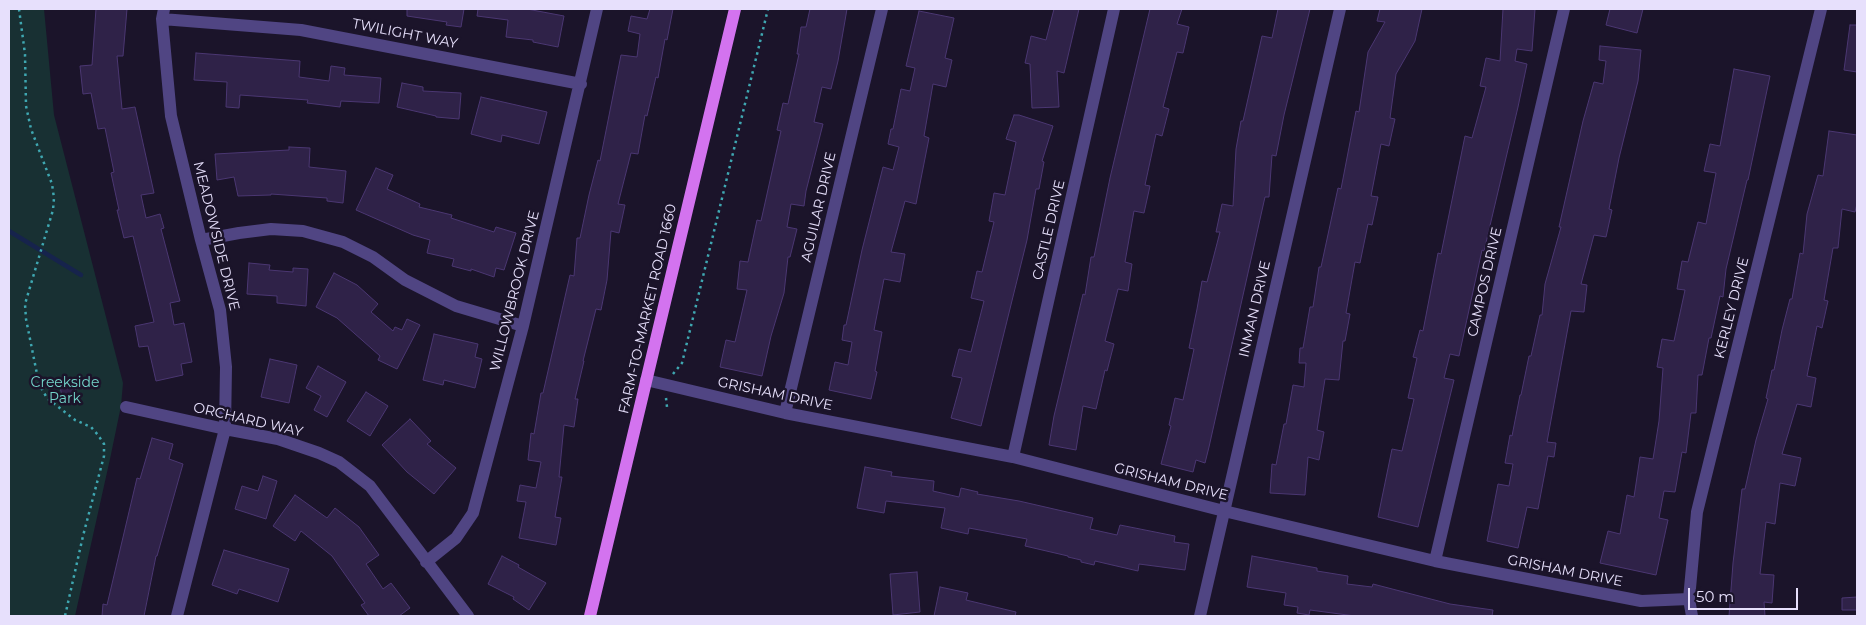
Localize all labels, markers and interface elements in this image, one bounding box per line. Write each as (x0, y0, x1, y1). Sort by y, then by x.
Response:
street label: TWILIGHT WAY (351, 16, 459, 52)
street label: AGUILAR DRIVE (798, 150, 840, 264)
street label: MEADOWSIDE DRIVE (189, 160, 243, 312)
street label: CASTLE DRIVE (1029, 178, 1069, 282)
street label: FARM-TO-MARKET ROAD 1660 (616, 202, 680, 416)
street label: WILLOWBROOK DRIVE (487, 209, 543, 373)
street label: CAMPOS DRIVE (1464, 226, 1506, 338)
street label: KERLEY DRIVE (1711, 255, 1753, 361)
street label: INMAN DRIVE (1236, 259, 1274, 359)
street label: GRISHAM DRIVE (716, 374, 834, 414)
park label: Creekside Park (31, 375, 99, 408)
street label: ORCHARD WAY (192, 399, 304, 441)
street label: GRISHAM DRIVE (1112, 460, 1230, 504)
street label: GRISHAM DRIVE (1506, 552, 1624, 590)
scale bar (1691, 578, 1801, 610)
text: 50 m (1696, 587, 1734, 606)

